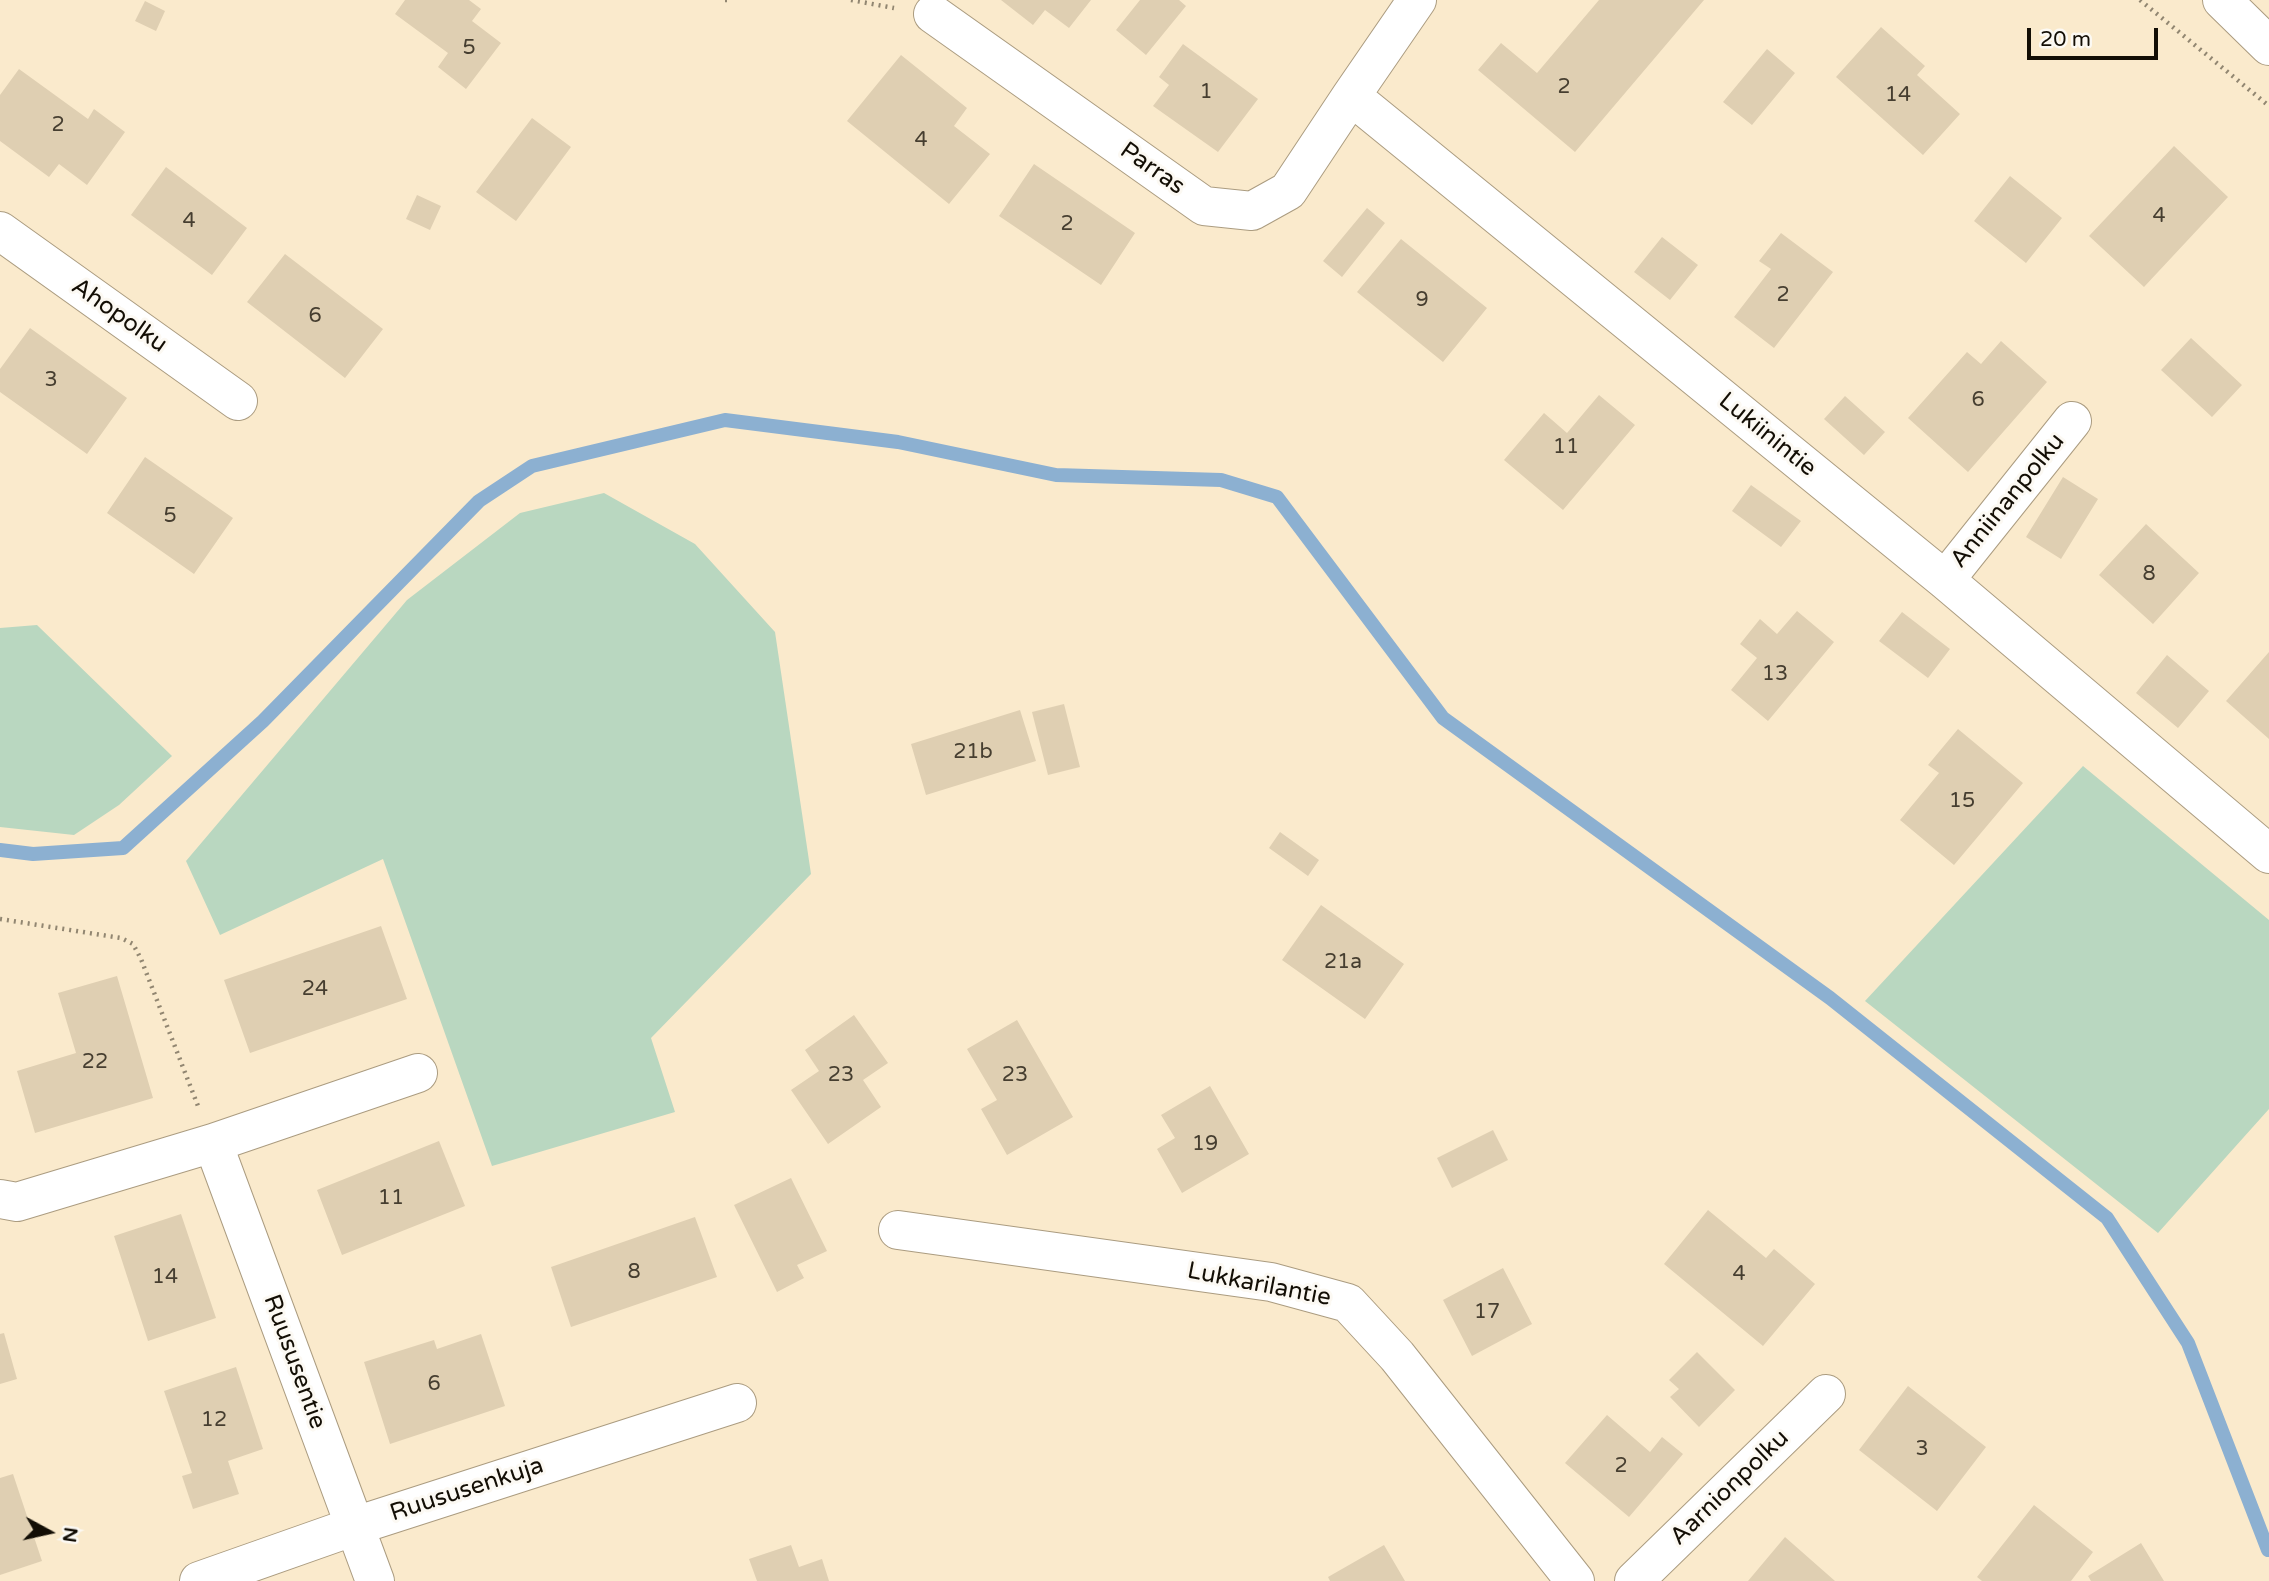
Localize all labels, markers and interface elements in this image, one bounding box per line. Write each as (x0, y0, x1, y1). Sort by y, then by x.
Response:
scale bar (2031, 14, 2162, 58)
text: 20 m (2040, 27, 2091, 52)
house number: 5 (462, 35, 476, 61)
house number: 2 (1557, 74, 1571, 100)
house number: 1 (1199, 79, 1213, 105)
house number: 14 (1885, 82, 1911, 108)
house number: 2 (51, 112, 65, 138)
house number: 4 (914, 127, 928, 153)
street label: Parras (1114, 136, 1190, 202)
house number: 4 (2152, 203, 2166, 229)
house number: 4 (182, 208, 196, 234)
house number: 2 (1060, 211, 1074, 237)
street label: Ahopolku (66, 273, 172, 359)
house number: 2 (1776, 282, 1790, 308)
house number: 9 (1415, 287, 1429, 313)
house number: 6 (308, 303, 322, 329)
house number: 3 (44, 367, 58, 393)
street label: Lukiinintie (1712, 387, 1822, 483)
house number: 6 (1971, 387, 1985, 413)
street label: Anniinanpolku (1945, 428, 2071, 574)
house number: 11 (1553, 434, 1579, 460)
house number: 5 (163, 503, 177, 529)
house number: 8 (2142, 561, 2156, 587)
house number: 13 (1762, 661, 1788, 687)
house number: 21b (953, 739, 993, 765)
house number: 15 (1949, 788, 1975, 814)
house number: 21a (1324, 949, 1362, 975)
house number: 24 (302, 976, 328, 1002)
house number: 22 (82, 1049, 108, 1075)
house number: 23 (828, 1062, 854, 1088)
house number: 23 (1002, 1062, 1028, 1088)
house number: 19 (1192, 1131, 1218, 1157)
house number: 11 (378, 1185, 404, 1211)
street label: Lukkarilantie (1185, 1257, 1333, 1313)
house number: 8 (627, 1259, 641, 1285)
house number: 4 (1732, 1261, 1746, 1287)
house number: 14 (152, 1264, 178, 1290)
street label: Ruususentie (256, 1291, 332, 1433)
house number: 17 (1474, 1299, 1500, 1325)
house number: 6 (427, 1371, 441, 1397)
house number: 12 (201, 1407, 227, 1433)
street label: Aarnionpolku (1665, 1424, 1795, 1552)
house number: 3 (1915, 1436, 1929, 1462)
street label: Ruususenkuja (387, 1452, 547, 1528)
house number: 2 (1614, 1453, 1628, 1479)
north arrow (14, 1497, 84, 1567)
text: N (58, 1526, 82, 1544)

